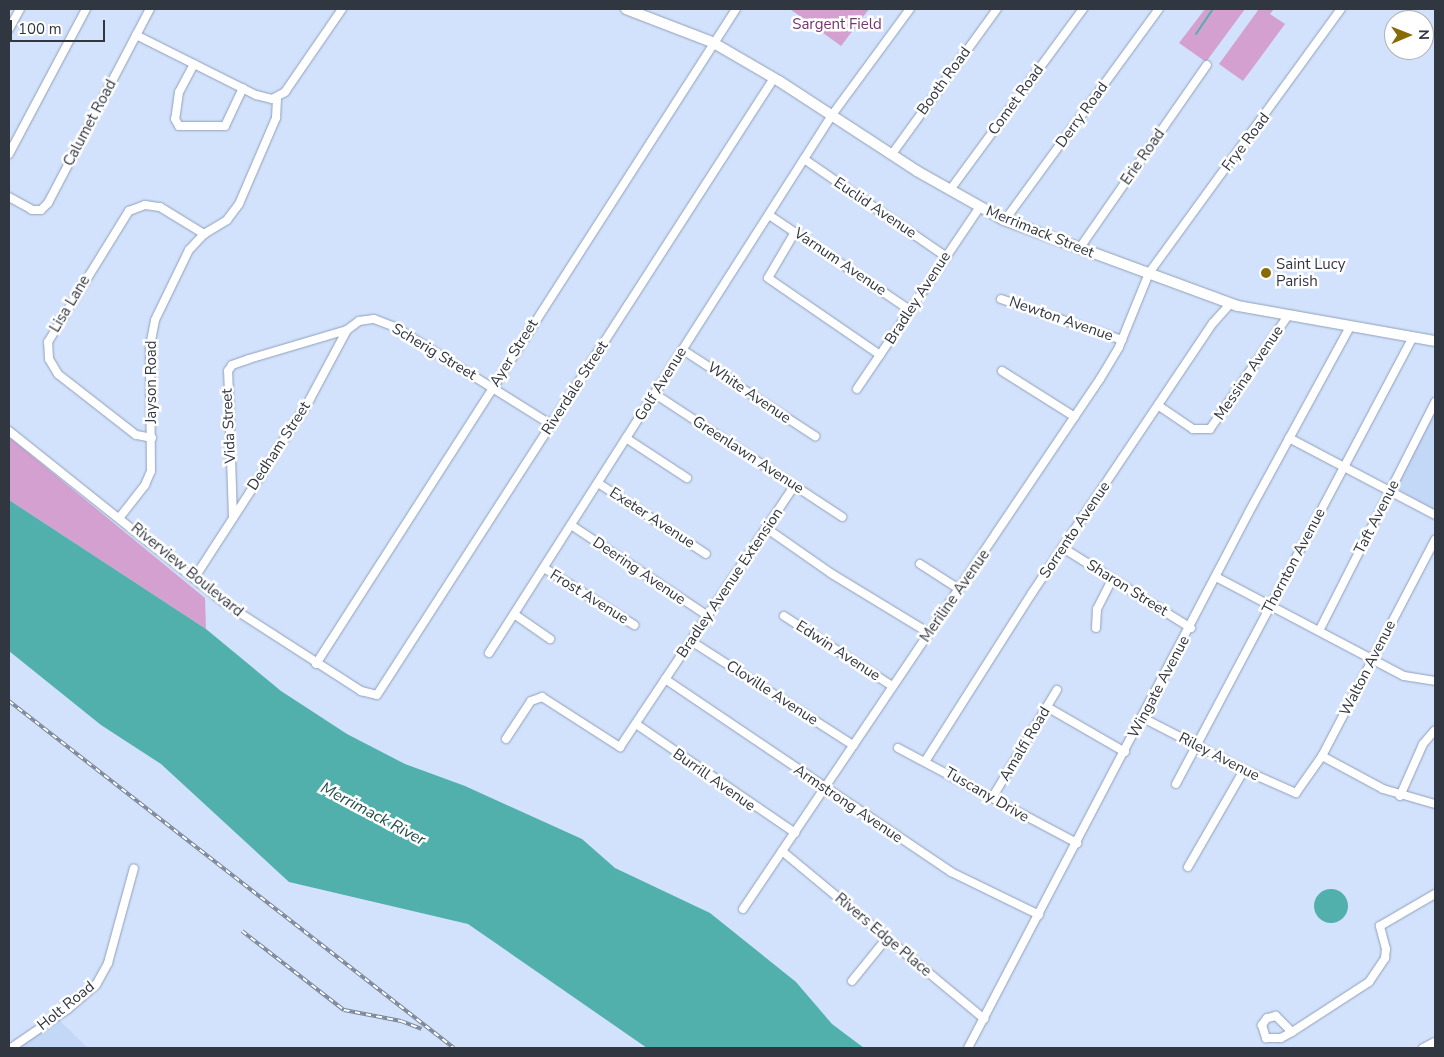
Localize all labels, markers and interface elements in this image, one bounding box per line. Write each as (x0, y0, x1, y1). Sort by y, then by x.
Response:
scale bar (12, 10, 108, 42)
north arrow (1384, 10, 1434, 60)
park label: Sargent Field (792, 16, 882, 34)
text: 100 m (18, 19, 62, 39)
text: N (1414, 29, 1433, 40)
street label: Booth Road (913, 44, 975, 118)
street label: Comet Road (984, 61, 1048, 139)
street label: Calumet Road (60, 77, 120, 169)
street label: Derry Road (1052, 79, 1112, 151)
street label: Frye Road (1218, 109, 1274, 175)
street label: Erie Road (1117, 125, 1169, 189)
street label: Euclid Avenue (830, 174, 920, 242)
street label: Merrimack Street (983, 202, 1097, 262)
street label: Varnum Avenue (790, 224, 890, 300)
street label: Bradley Avenue (881, 248, 955, 348)
place label: Saint Lucy Parish (1276, 255, 1345, 290)
marker: Saint Lucy Parish (1260, 267, 1272, 279)
street label: Lisa Lane (46, 272, 94, 336)
street label: Newton Avenue (1007, 293, 1115, 345)
street label: Ayer Street (486, 316, 542, 390)
street label: Scherig Street (389, 320, 479, 384)
street label: Messina Avenue (1211, 322, 1287, 424)
street label: Riverdale Street (538, 338, 612, 438)
street label: Jayson Road (143, 340, 161, 424)
street label: Golf Avenue (631, 344, 691, 424)
street label: White Avenue (704, 359, 794, 427)
street label: Vida Street (218, 388, 240, 464)
street label: Dedham Street (244, 398, 314, 494)
street label: Greenlawn Avenue (689, 412, 807, 498)
street label: Taft Avenue (1351, 477, 1403, 557)
street label: Sorrento Avenue (1036, 478, 1114, 582)
street label: Exeter Avenue (606, 484, 698, 552)
street label: Bradley Avenue Extension (673, 505, 787, 661)
street label: Thornton Avenue (1259, 505, 1329, 617)
street label: Riverview Boulevard (127, 519, 247, 621)
street label: Deering Avenue (589, 533, 689, 609)
street label: Meriline Avenue (916, 546, 994, 646)
street label: Sharon Street (1083, 556, 1171, 620)
street label: Frost Avenue (547, 566, 631, 628)
street label: Edwin Avenue (792, 617, 884, 685)
street label: Walton Avenue (1336, 617, 1400, 719)
street label: Wingate Avenue (1124, 633, 1194, 741)
street label: Cloville Avenue (723, 657, 821, 729)
street label: Amalfi Road (996, 704, 1054, 784)
street label: Riley Avenue (1176, 729, 1262, 785)
street label: Burrill Avenue (669, 745, 759, 815)
street label: Armstrong Avenue (790, 761, 906, 847)
street label: Tuscany Drive (942, 764, 1032, 826)
water label: Merrimack River (317, 778, 429, 850)
street label: Rivers Edge Place (831, 889, 935, 981)
street label: Holt Road (34, 978, 98, 1034)

